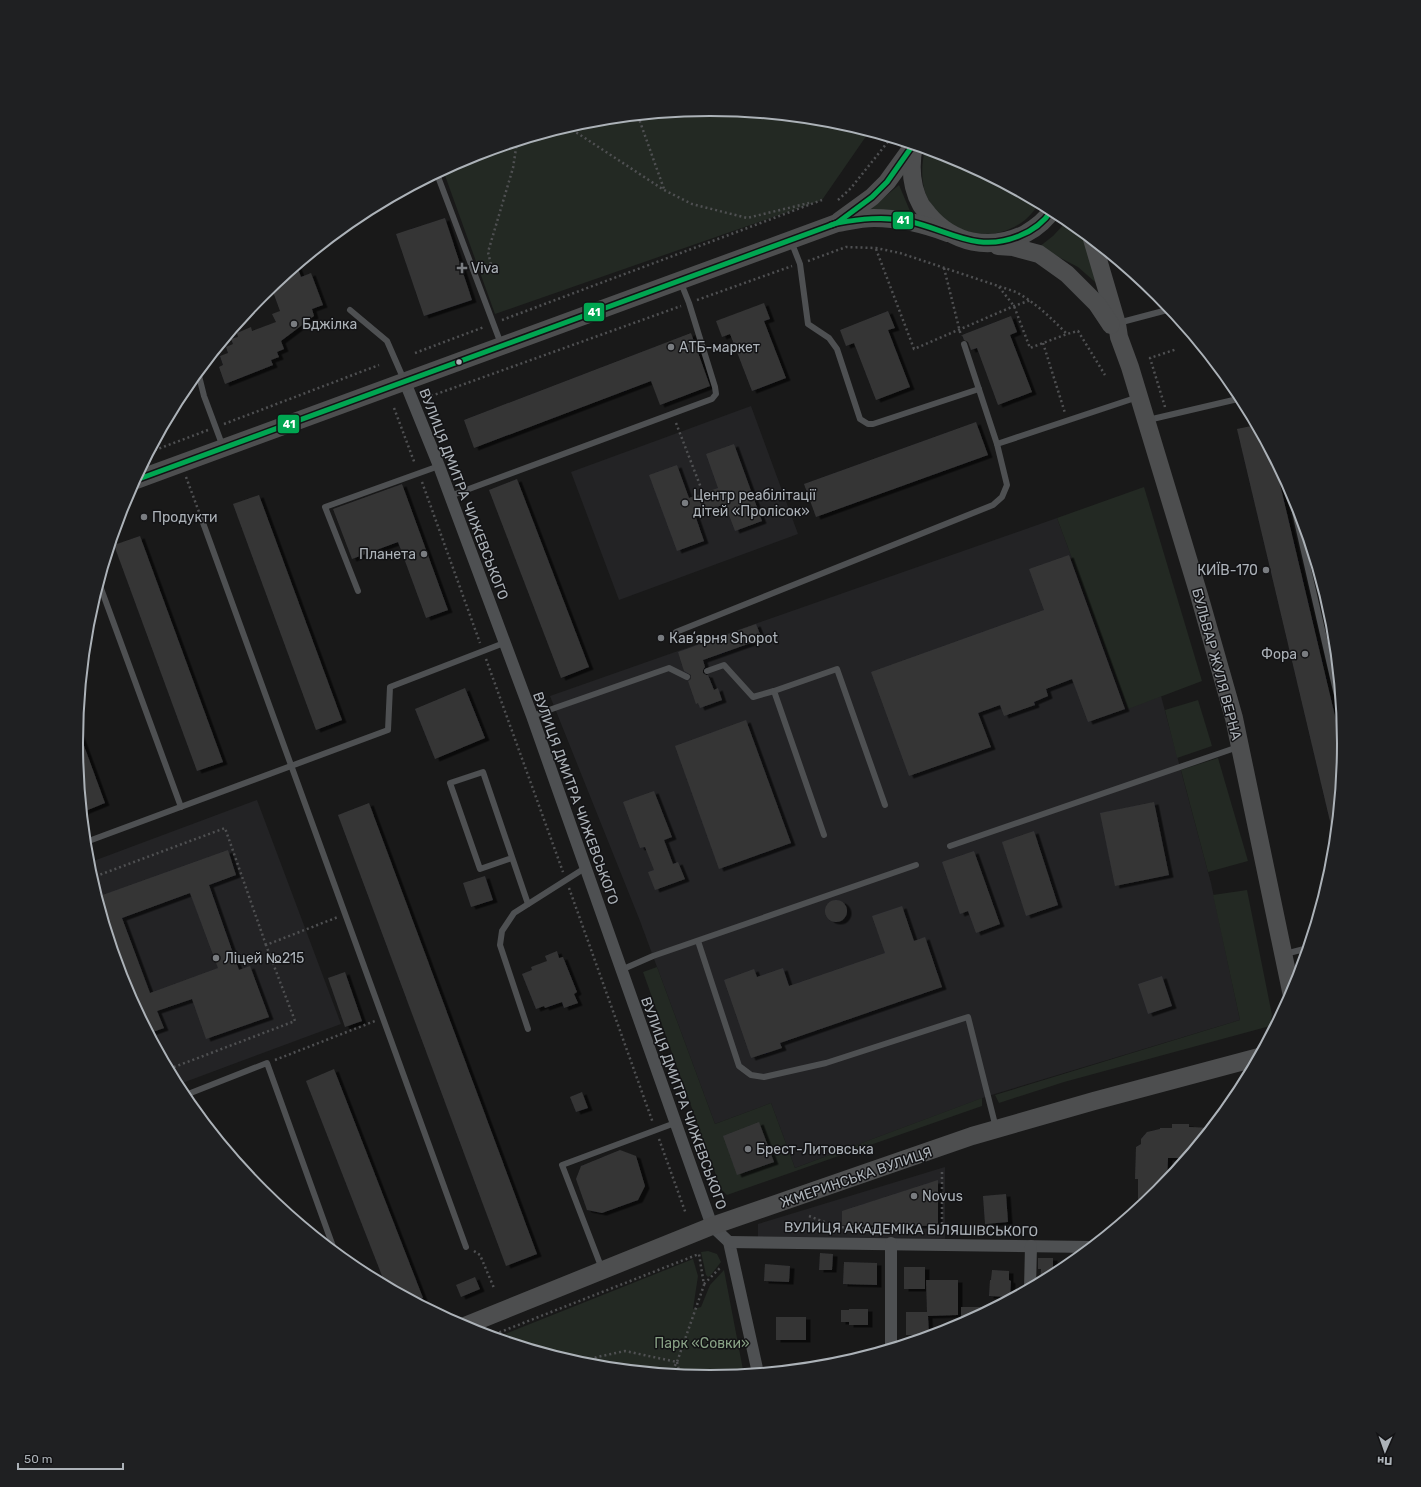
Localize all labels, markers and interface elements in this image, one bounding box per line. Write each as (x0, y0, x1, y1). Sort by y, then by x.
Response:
line badge: 41 (892, 211, 914, 230)
text: 41 (897, 214, 909, 227)
place label: Viva (471, 260, 499, 277)
marker: Viva (456, 262, 468, 274)
line badge: 41 (583, 302, 605, 322)
text: 41 (588, 306, 600, 319)
place label: Бджілка (302, 316, 357, 333)
marker: Бджілка (289, 319, 299, 329)
place label: АТБ-маркет (679, 339, 760, 356)
marker: АТБ-маркет (666, 342, 676, 352)
unlabelled marker (454, 357, 464, 367)
street label: ВУЛИЦЯ ДМИТРА ЧИЖЕВСЬКОГО (415, 386, 512, 602)
line badge: 41 (277, 414, 300, 434)
text: 41 (283, 418, 295, 431)
place label: Центр реабілітації дітей «Пролісок» (693, 487, 816, 520)
marker: Центр реабілітації дітей «Пролісок» (680, 498, 690, 508)
place label: Продукти (152, 509, 218, 526)
marker: Продукти (139, 512, 149, 522)
place label: Планета (359, 546, 416, 563)
marker: Планета (419, 549, 429, 559)
place label: КИЇВ-170 (1197, 561, 1258, 579)
marker: КИЇВ-170 (1261, 565, 1271, 575)
street label: БУЛЬВАР ЖУЛЯ ВЕРНА (1188, 586, 1245, 743)
place label: Кавʼярня Shopot (669, 630, 778, 647)
marker: Кавʼярня Shopot (656, 633, 666, 643)
place label: Фора (1261, 646, 1297, 663)
marker: Фора (1300, 649, 1310, 659)
street label: ВУЛИЦЯ ДМИТРА ЧИЖЕВСЬКОГО (529, 689, 622, 907)
place label: Ліцей №215 (224, 950, 304, 967)
marker: Ліцей №215 (211, 953, 221, 963)
street label: ВУЛИЦЯ ДМИТРА ЧИЖЕВСЬКОГО (637, 994, 730, 1212)
place label: Брест-Литовська (756, 1141, 874, 1158)
street label: ЖМЕРИНСЬКА ВУЛИЦЯ (778, 1143, 934, 1211)
marker: Брест-Литовська (743, 1144, 753, 1154)
place label: Novus (922, 1188, 963, 1205)
marker: Novus (909, 1191, 919, 1201)
street label: ВУЛИЦЯ АКАДЕМІКА БІЛЯШІВСЬКОГО (784, 1219, 1038, 1240)
park label: Парк «Совки» (654, 1335, 750, 1352)
north arrow (1365, 1431, 1405, 1471)
scale bar (18, 1445, 123, 1471)
text: 50 m (24, 1452, 52, 1466)
text: Пн (1377, 1454, 1393, 1467)

